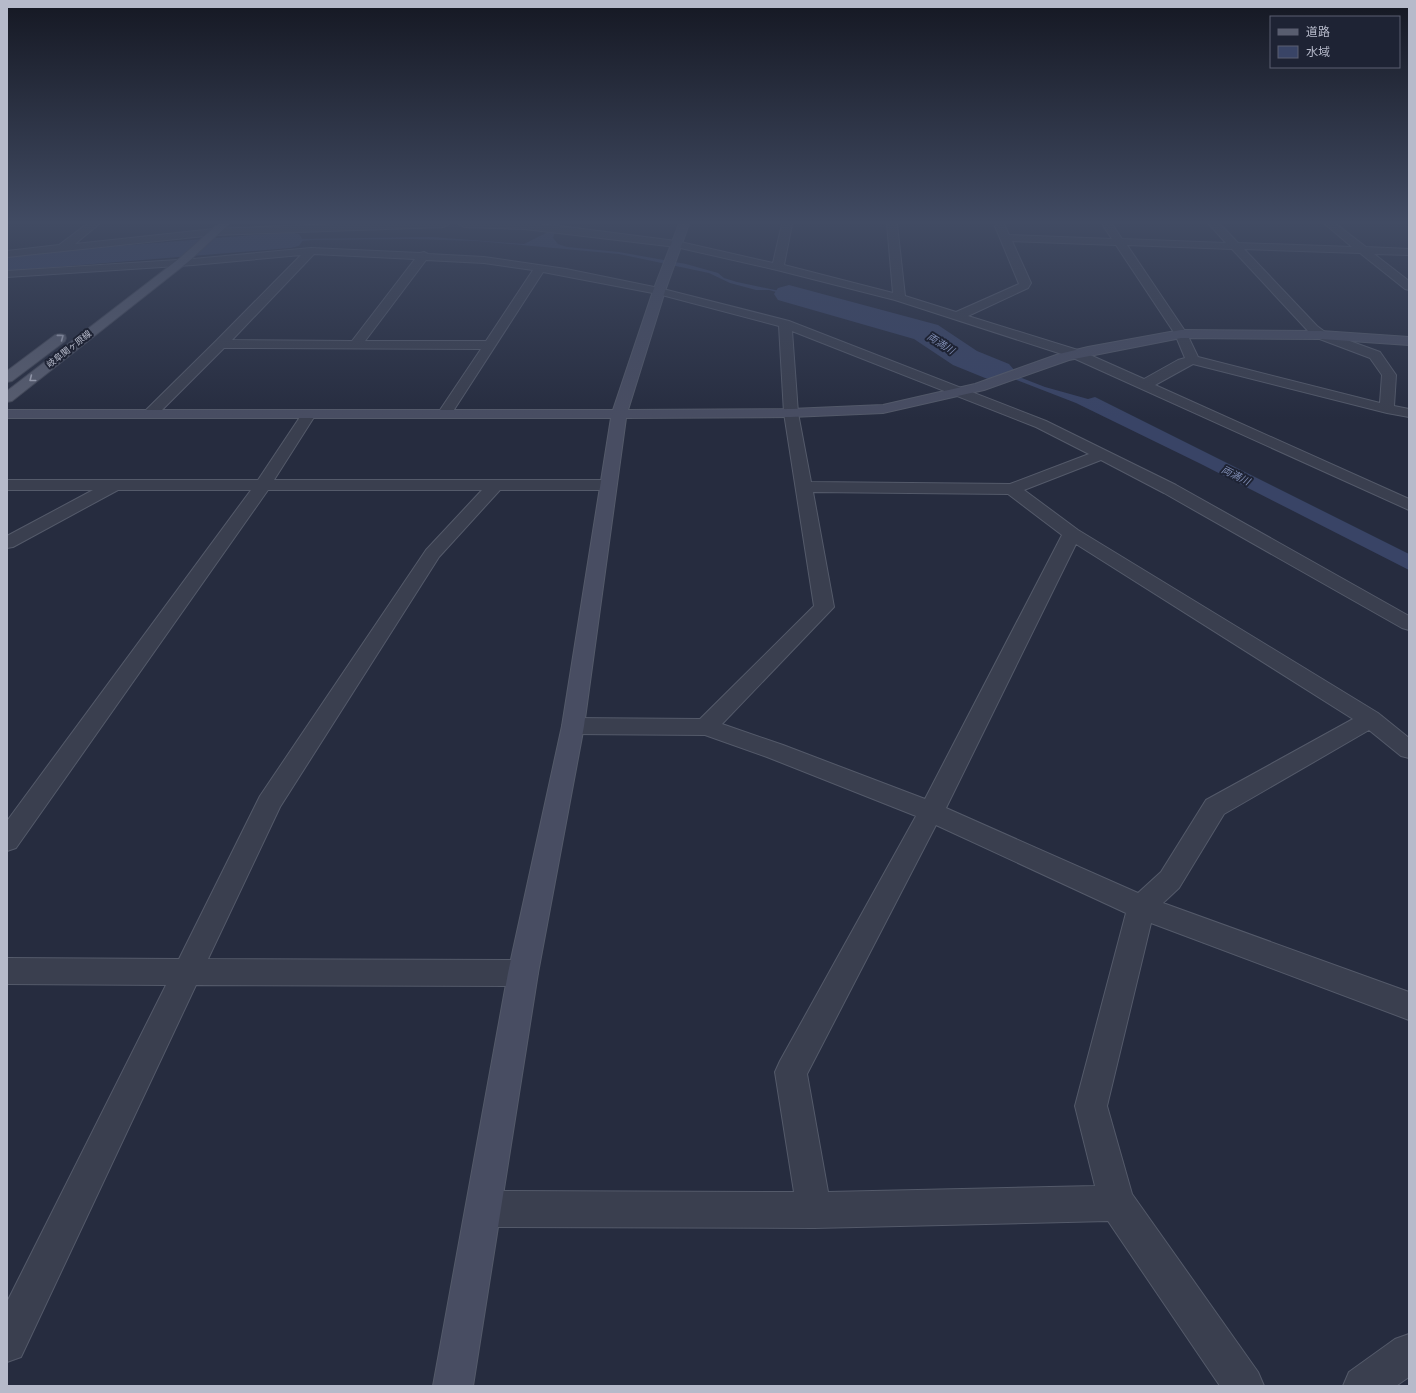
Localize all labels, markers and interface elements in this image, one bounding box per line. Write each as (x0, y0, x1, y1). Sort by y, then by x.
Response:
legend (1270, 16, 1400, 68)
text: 道路 (1306, 25, 1330, 38)
text: 水域 (1306, 46, 1330, 58)
street label: 岐阜関ヶ原線 (45, 328, 94, 370)
water label: 両満川 (925, 331, 957, 357)
one-way arrow (56, 335, 63, 342)
one-way arrow (29, 374, 36, 381)
water label: 両満川 (1220, 464, 1253, 488)

